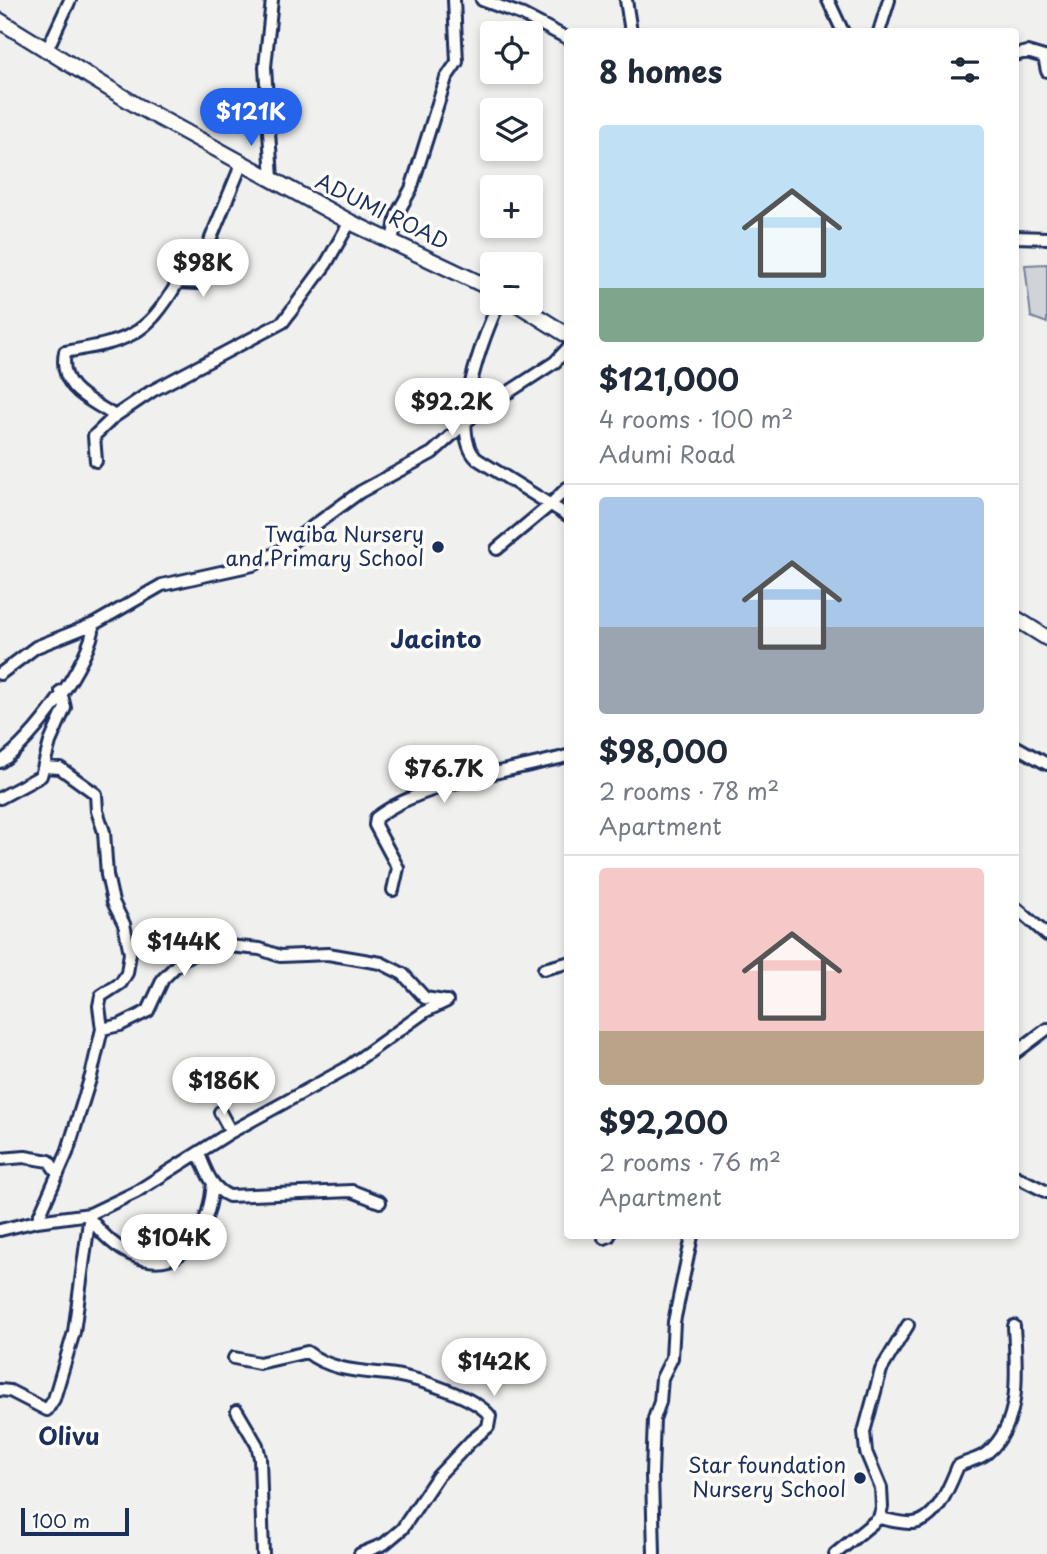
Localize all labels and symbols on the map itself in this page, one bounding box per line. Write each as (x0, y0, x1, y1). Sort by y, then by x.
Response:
pin: $121K (202, 88, 300, 148)
street label: ADUMI ROAD (311, 164, 455, 256)
pin: $98K (162, 240, 244, 299)
pin: $92.2K (395, 378, 509, 438)
place label: Twaiba Nursery and Primary School (225, 517, 424, 573)
marker: Twaiba Nursery and Primary School (430, 539, 446, 555)
district label: Jacinto (391, 620, 481, 656)
pin: $76.7K (387, 746, 501, 805)
pin: $144K (135, 918, 233, 978)
pin: $186K (175, 1058, 273, 1117)
pin: $104K (125, 1214, 223, 1274)
pin: $142K (445, 1338, 543, 1398)
district label: Olivu (38, 1417, 100, 1453)
place label: Star foundation Nursery School (688, 1448, 846, 1504)
marker: Star foundation Nursery School (852, 1470, 868, 1486)
scale bar (21, 1505, 130, 1537)

